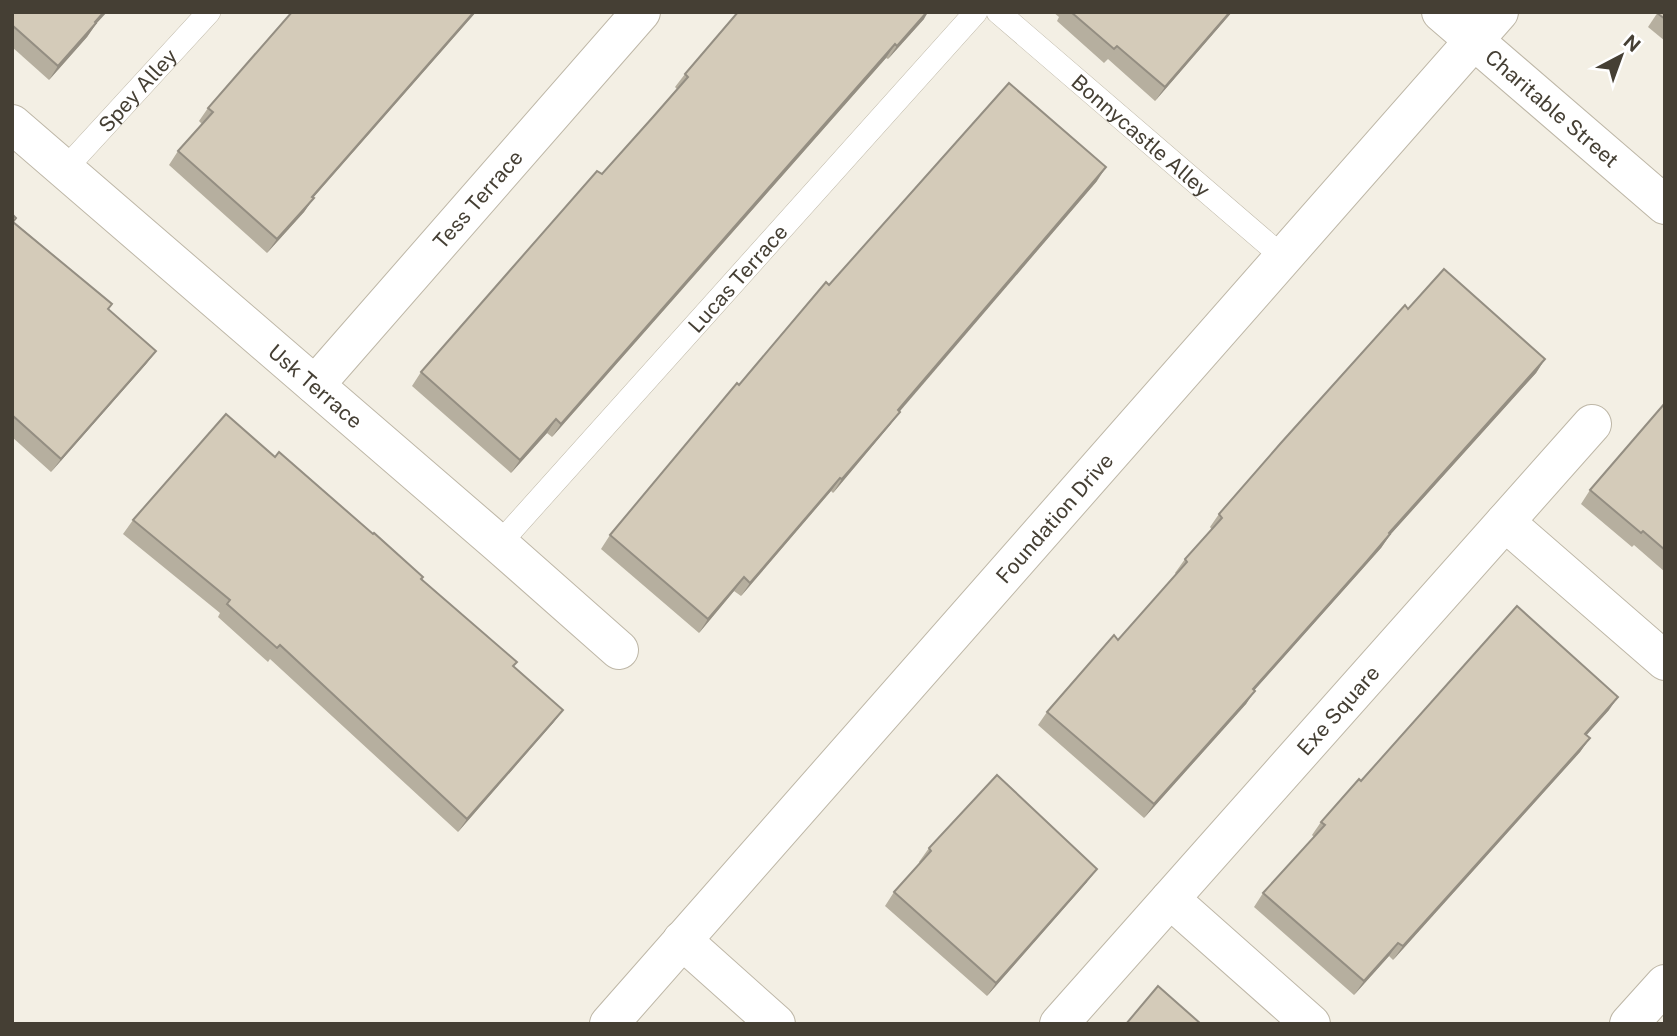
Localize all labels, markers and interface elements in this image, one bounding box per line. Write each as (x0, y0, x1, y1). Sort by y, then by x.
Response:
north arrow (1586, 21, 1656, 91)
text: N (1619, 30, 1645, 56)
street label: Spey Alley (93, 43, 182, 137)
street label: Charitable Street (1481, 44, 1624, 172)
street label: Bonnycastle Alley (1067, 69, 1216, 202)
street label: Tess Terrace (428, 144, 527, 254)
street label: Lucas Terrace (682, 219, 792, 337)
street label: Usk Terrace (264, 338, 368, 433)
street label: Foundation Drive (990, 448, 1118, 588)
street label: Exe Square (1292, 660, 1384, 760)

